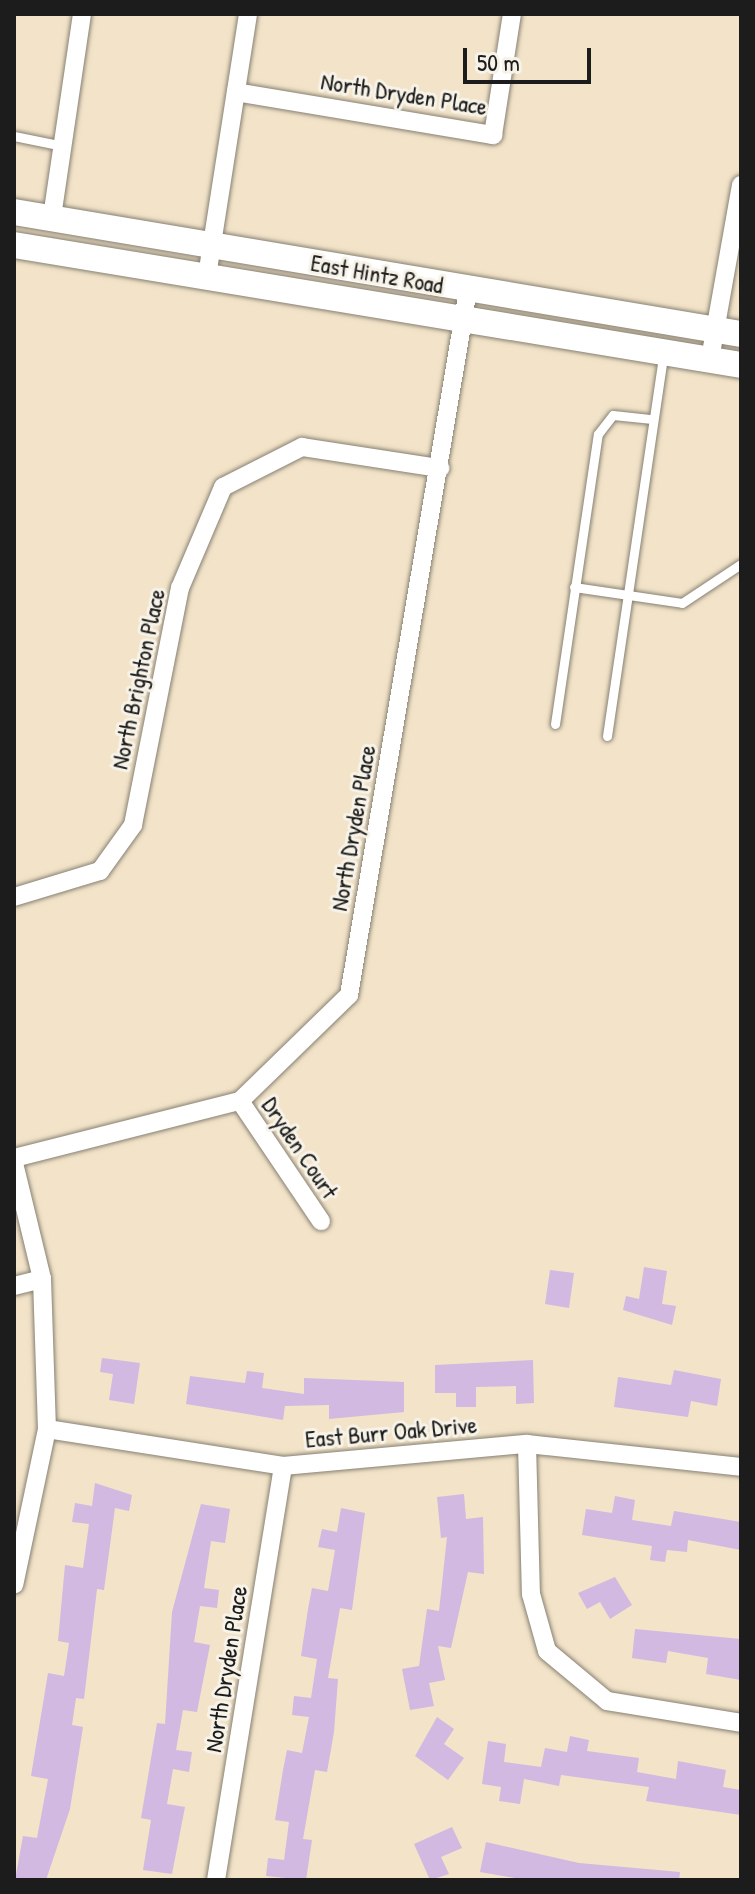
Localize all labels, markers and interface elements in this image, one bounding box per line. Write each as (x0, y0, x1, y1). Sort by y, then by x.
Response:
scale bar (467, 32, 595, 82)
text: 50 m (477, 46, 520, 78)
street label: North Dryden Place (319, 67, 489, 121)
street label: East Hintz Road (309, 248, 445, 300)
street label: North Brighton Place (105, 586, 171, 772)
street label: North Dryden Place (324, 743, 382, 913)
street label: Dryden Court (256, 1092, 344, 1204)
street label: East Burr Oak Drive (304, 1410, 478, 1454)
street label: North Dryden Place (199, 1584, 253, 1754)

